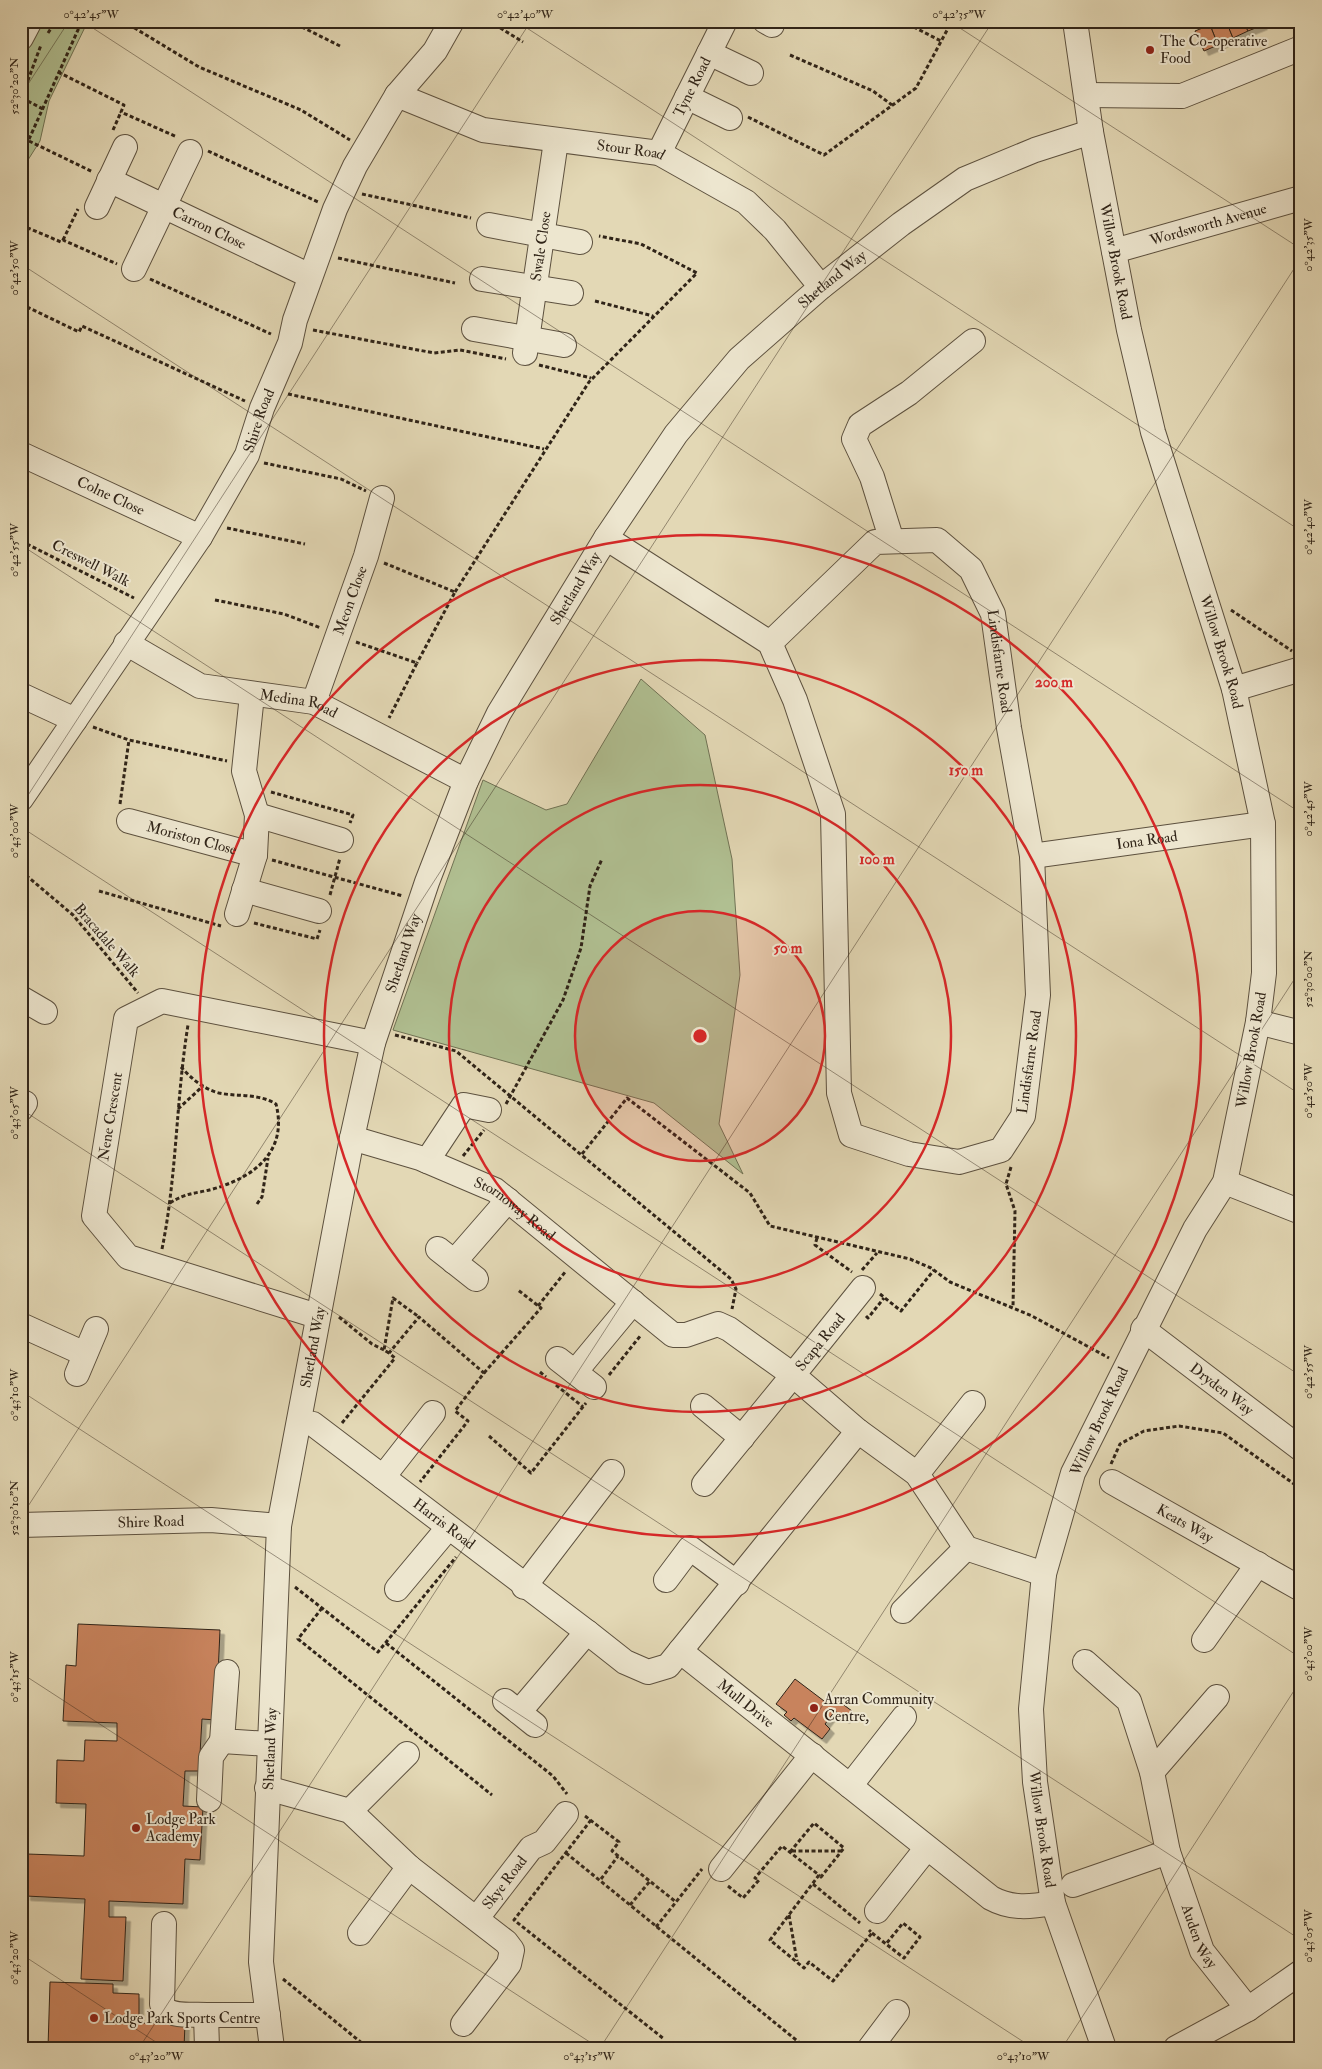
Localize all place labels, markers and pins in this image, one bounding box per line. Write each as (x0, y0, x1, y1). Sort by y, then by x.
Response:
place label: The Co-operative Food (1160, 32, 1267, 68)
marker: The Co-operative Food (1144, 44, 1156, 56)
centre of rings (691, 1027, 709, 1045)
place label: Arran Community Centre, (823, 1690, 934, 1726)
marker: Arran Community Centre, (808, 1702, 820, 1714)
place label: Lodge Park Academy (145, 1810, 216, 1846)
marker: Lodge Park Academy (130, 1822, 142, 1834)
place label: Lodge Park Sports Centre (104, 2009, 260, 2029)
marker: Lodge Park Sports Centre (88, 2012, 100, 2024)

